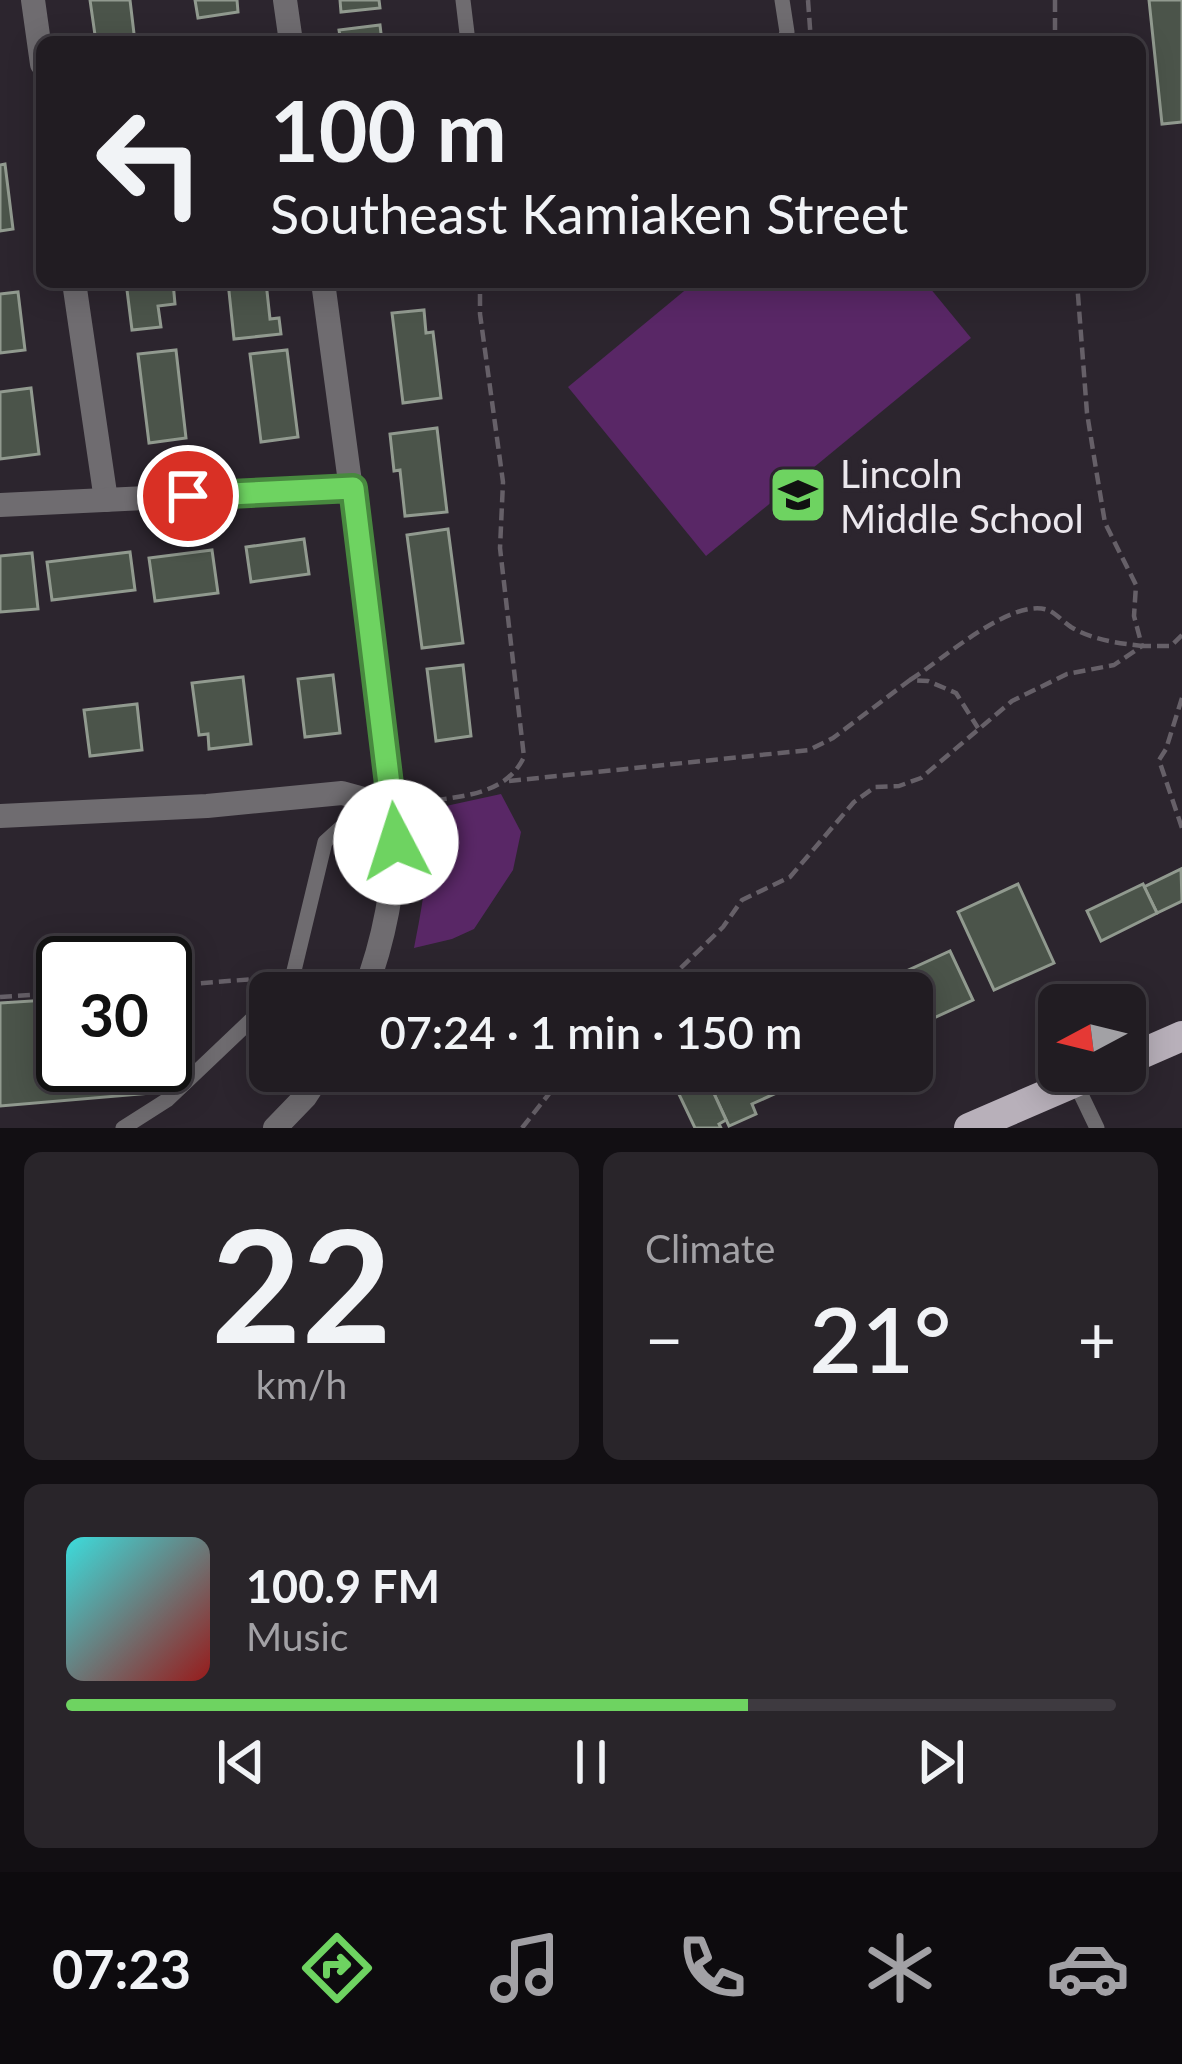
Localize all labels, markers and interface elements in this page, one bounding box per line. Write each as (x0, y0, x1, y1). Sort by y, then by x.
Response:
text: 100 m (270, 79, 507, 180)
icon: left (72, 84, 228, 240)
text: Southeast Kamiaken Street (270, 181, 908, 246)
pin (137, 445, 239, 547)
place label: Lincoln Middle School (840, 450, 1084, 541)
icon: arrive (155, 463, 221, 529)
school or university icon: Lincoln Middle School (767, 464, 829, 526)
position arrow (333, 779, 459, 905)
speed limit sign: 30 (36, 936, 192, 1092)
north arrow (1038, 984, 1146, 1092)
map controls (1038, 984, 1146, 1092)
text: 07:24 · 1 min · 150 m (380, 1005, 802, 1059)
text: 22 (211, 1189, 392, 1376)
text: Climate (645, 1225, 775, 1271)
text: 21° (810, 1284, 951, 1392)
text: − (645, 1299, 683, 1378)
text: + (1078, 1299, 1116, 1378)
text: km/h (256, 1361, 347, 1407)
text: 100.9 FM (246, 1559, 440, 1613)
text: Music (246, 1613, 348, 1659)
icon: previous (208, 1729, 274, 1795)
icon: pause (558, 1729, 624, 1795)
icon: next (908, 1729, 974, 1795)
icon: directions (295, 1926, 379, 2010)
icon: music (483, 1926, 567, 2010)
icon: phone (670, 1926, 754, 2010)
icon: climate (858, 1926, 942, 2010)
icon: car (1046, 1926, 1130, 2010)
text: 07:23 (52, 1936, 191, 2001)

